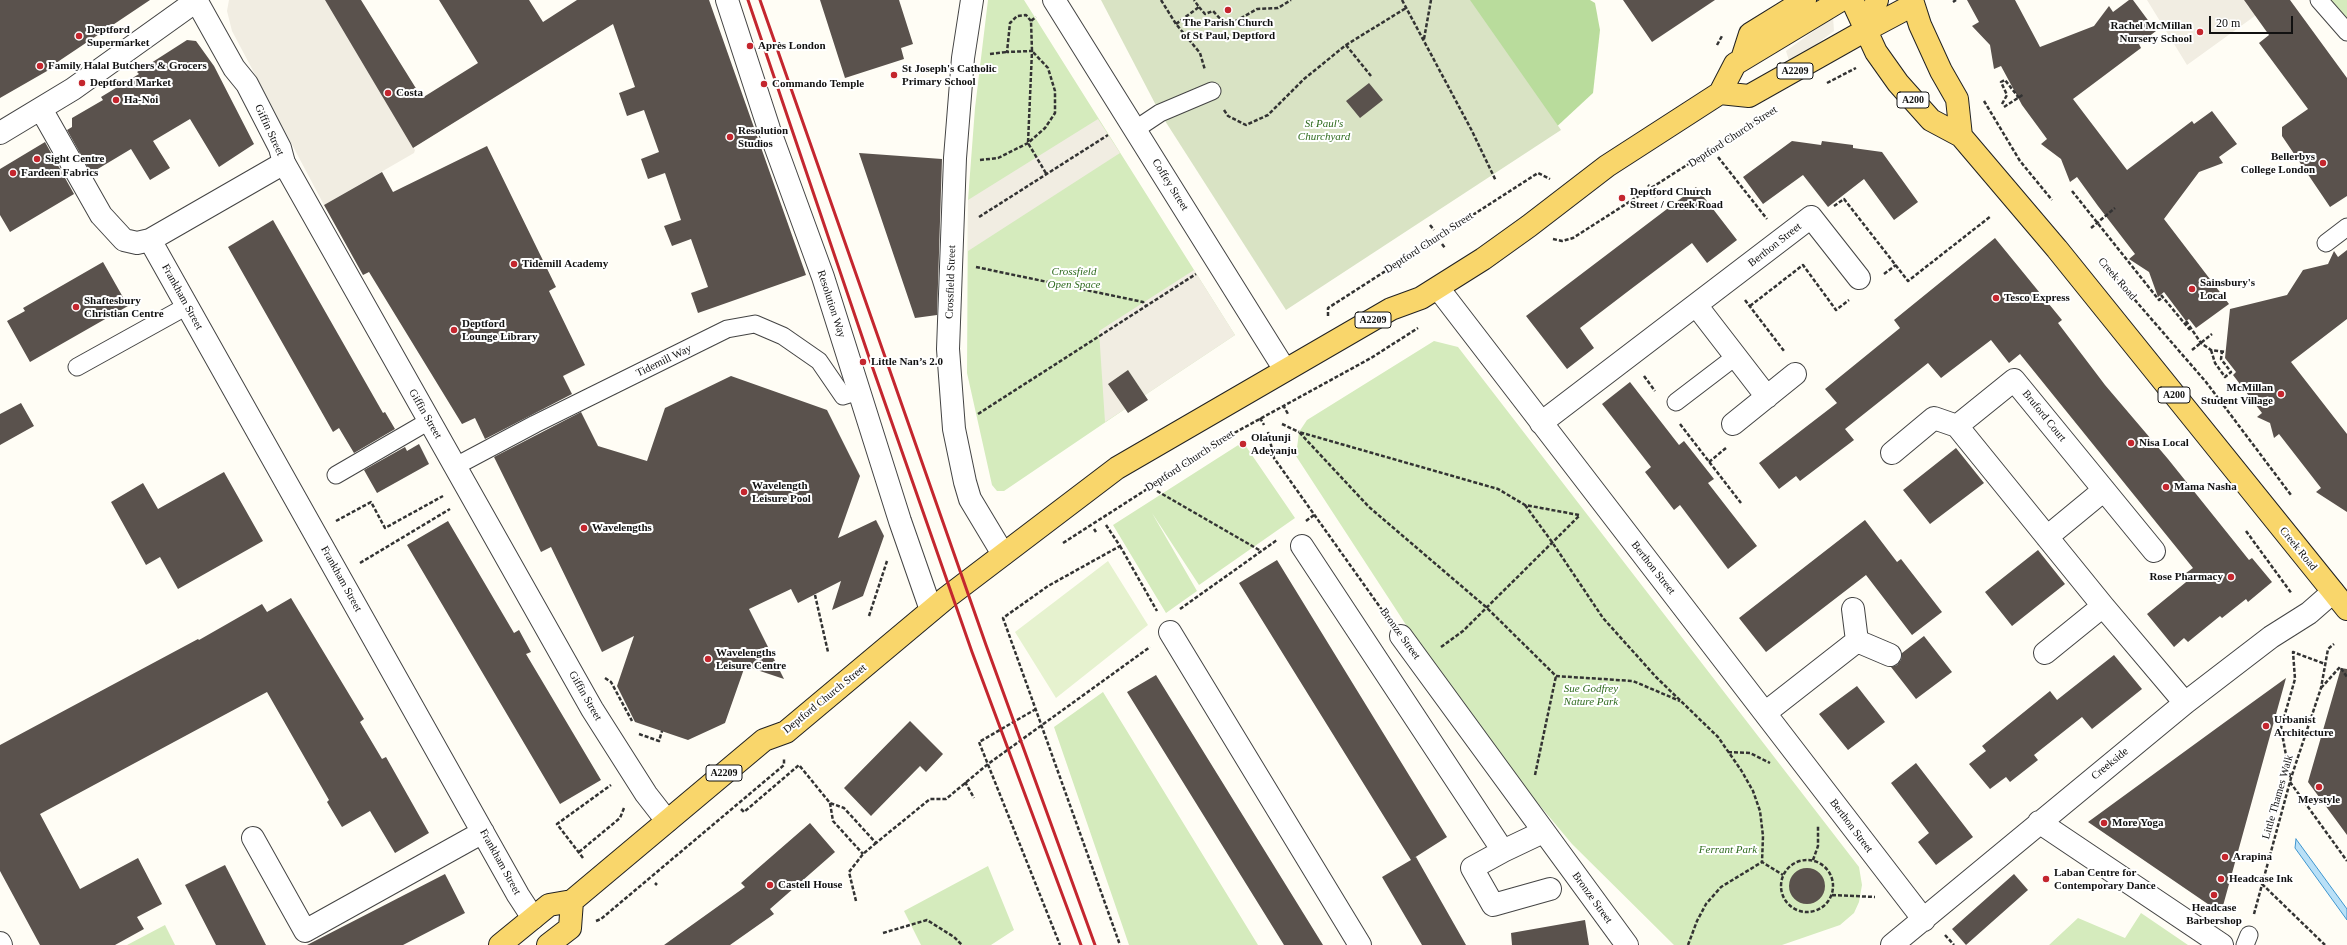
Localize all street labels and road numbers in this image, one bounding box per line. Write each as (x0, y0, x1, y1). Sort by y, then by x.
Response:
road number: A2209 (1777, 63, 1813, 79)
road number: A200 (1897, 92, 1929, 108)
street label: Giffin Street (251, 102, 287, 158)
street label: Deptford Church Street (1686, 103, 1780, 171)
street label: Coffey Street (1149, 157, 1191, 213)
street label: Deptford Church Street (1382, 209, 1476, 277)
street label: Berthon Street (1746, 220, 1804, 270)
street label: Crossfield Street (943, 245, 959, 319)
street label: Creek Road (2095, 255, 2139, 303)
street label: Frankham Street (159, 262, 205, 332)
street label: Resolution Way (814, 269, 848, 339)
road number: A2209 (1355, 312, 1391, 328)
street label: Tidemill Way (634, 342, 694, 380)
street label: Giffin Street (406, 387, 444, 441)
road number: A200 (2158, 387, 2190, 403)
street label: Bruford Court (2019, 388, 2069, 444)
street label: Deptford Church Street (1143, 427, 1237, 495)
street label: Creek Road (2276, 525, 2320, 573)
street label: Berthon Street (1628, 539, 1678, 597)
street label: Frankham Street (318, 544, 364, 614)
street label: Bronze Street (1377, 606, 1423, 662)
street label: Deptford Church Street (781, 661, 869, 737)
street label: Giffin Street (566, 669, 604, 723)
street label: Creekside (2089, 745, 2131, 783)
street label: Little Thames Walk (2260, 753, 2296, 841)
road number: A2209 (706, 765, 742, 781)
street label: Berthon Street (1827, 797, 1875, 855)
street label: Frankham Street (477, 827, 523, 897)
street label: Bronze Street (1569, 870, 1615, 926)

